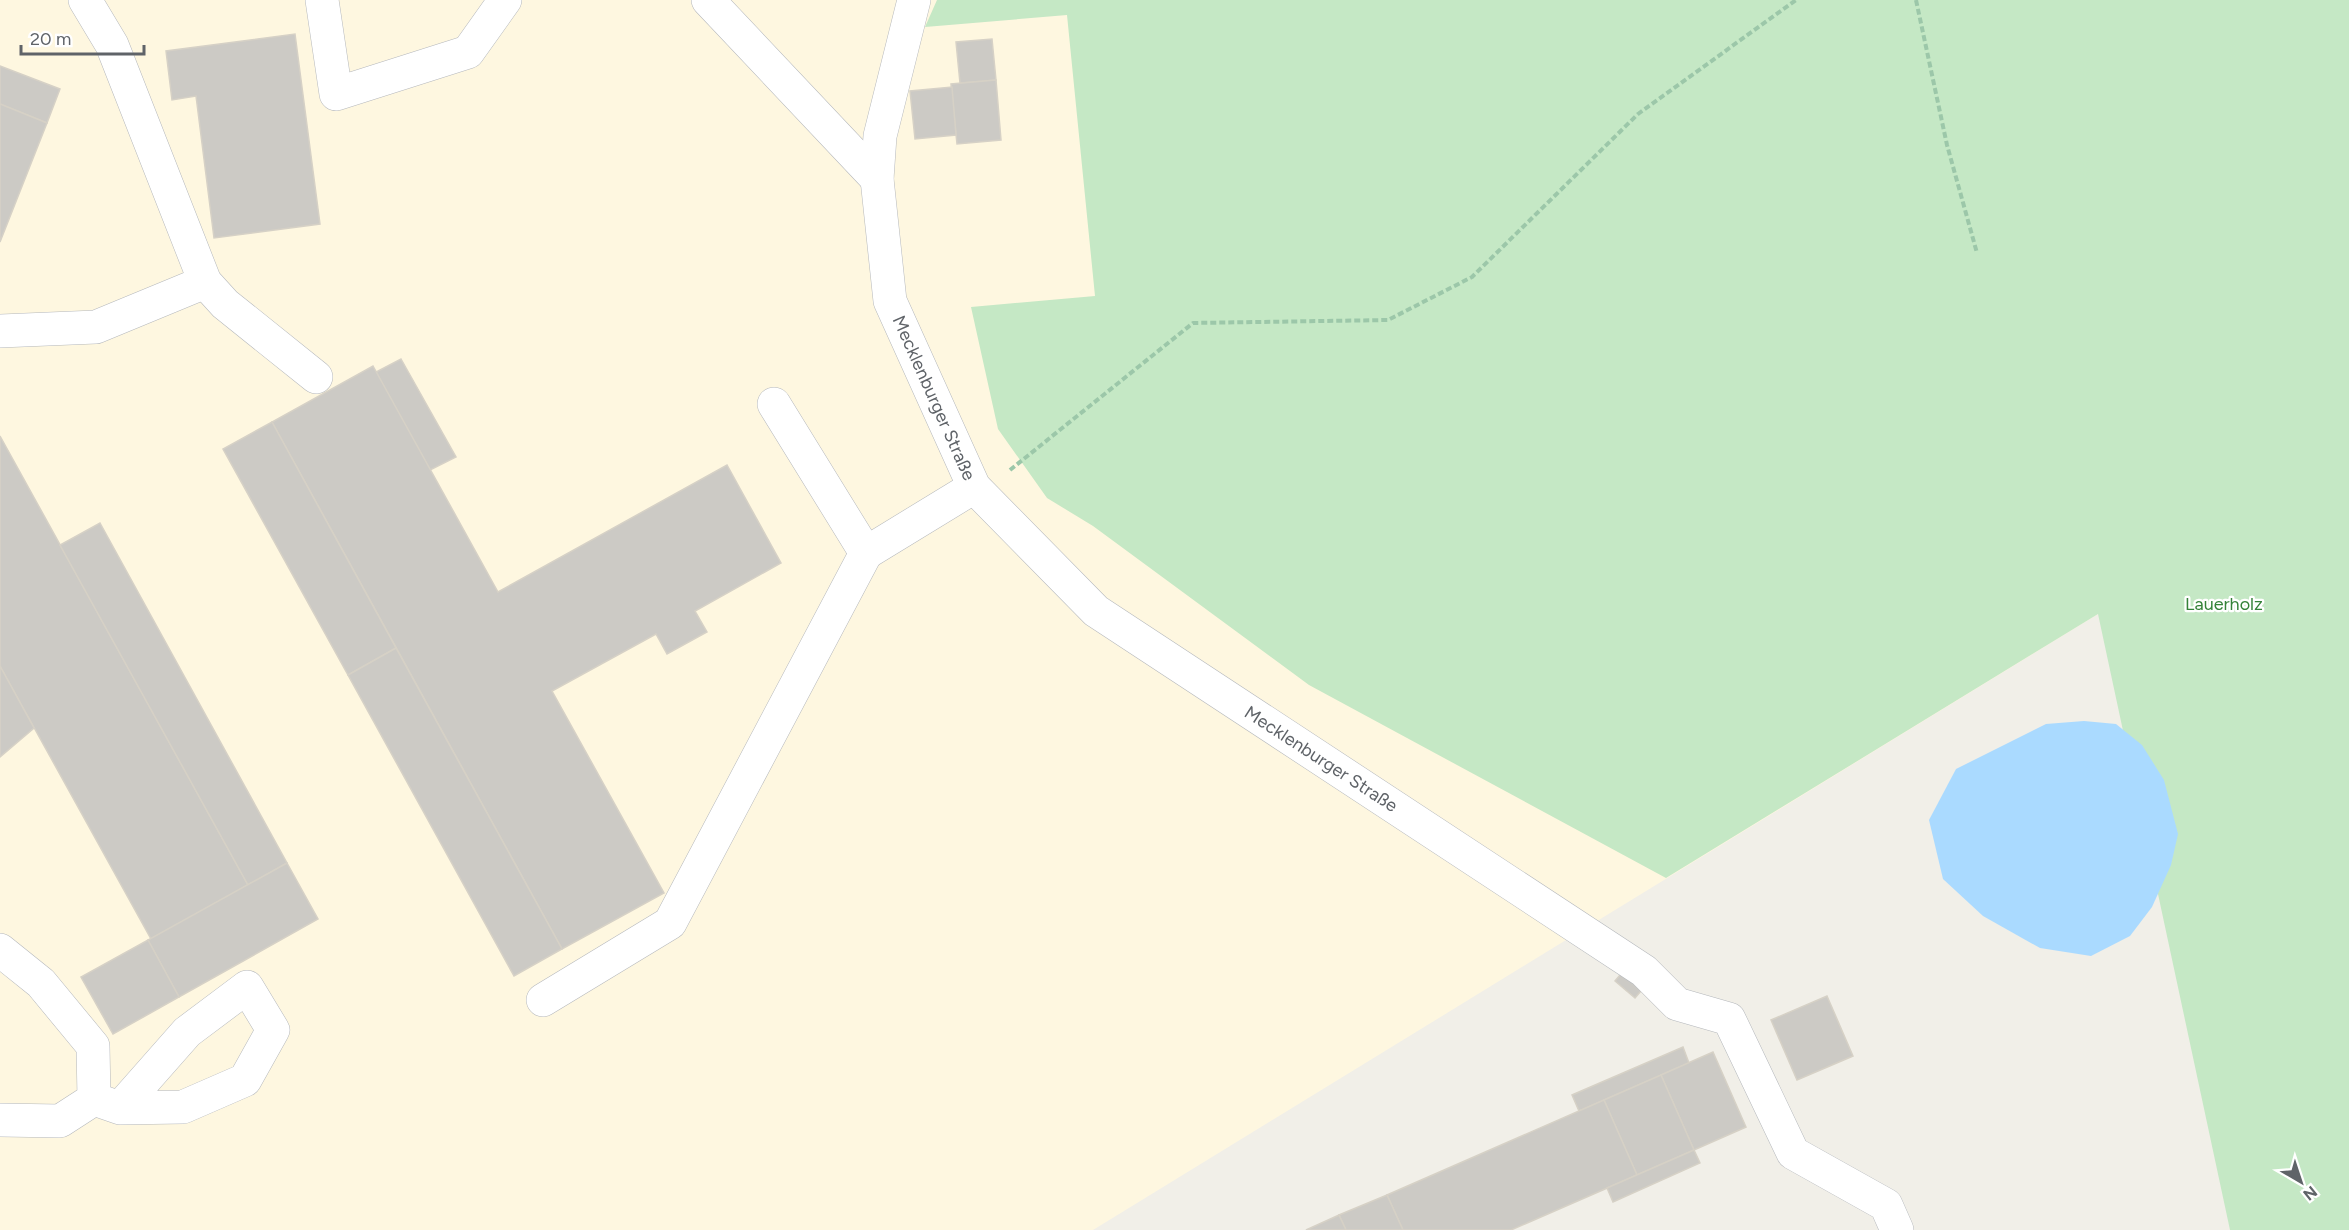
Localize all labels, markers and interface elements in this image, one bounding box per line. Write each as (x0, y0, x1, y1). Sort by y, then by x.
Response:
scale bar (21, 18, 144, 56)
text: 20 m (30, 28, 71, 50)
street label: Mecklenburger Straße (888, 312, 980, 484)
park label: Lauerholz (2185, 593, 2263, 615)
street label: Mecklenburger Straße (1240, 701, 1402, 817)
north arrow (2271, 1152, 2331, 1212)
text: N (2299, 1182, 2321, 1205)

